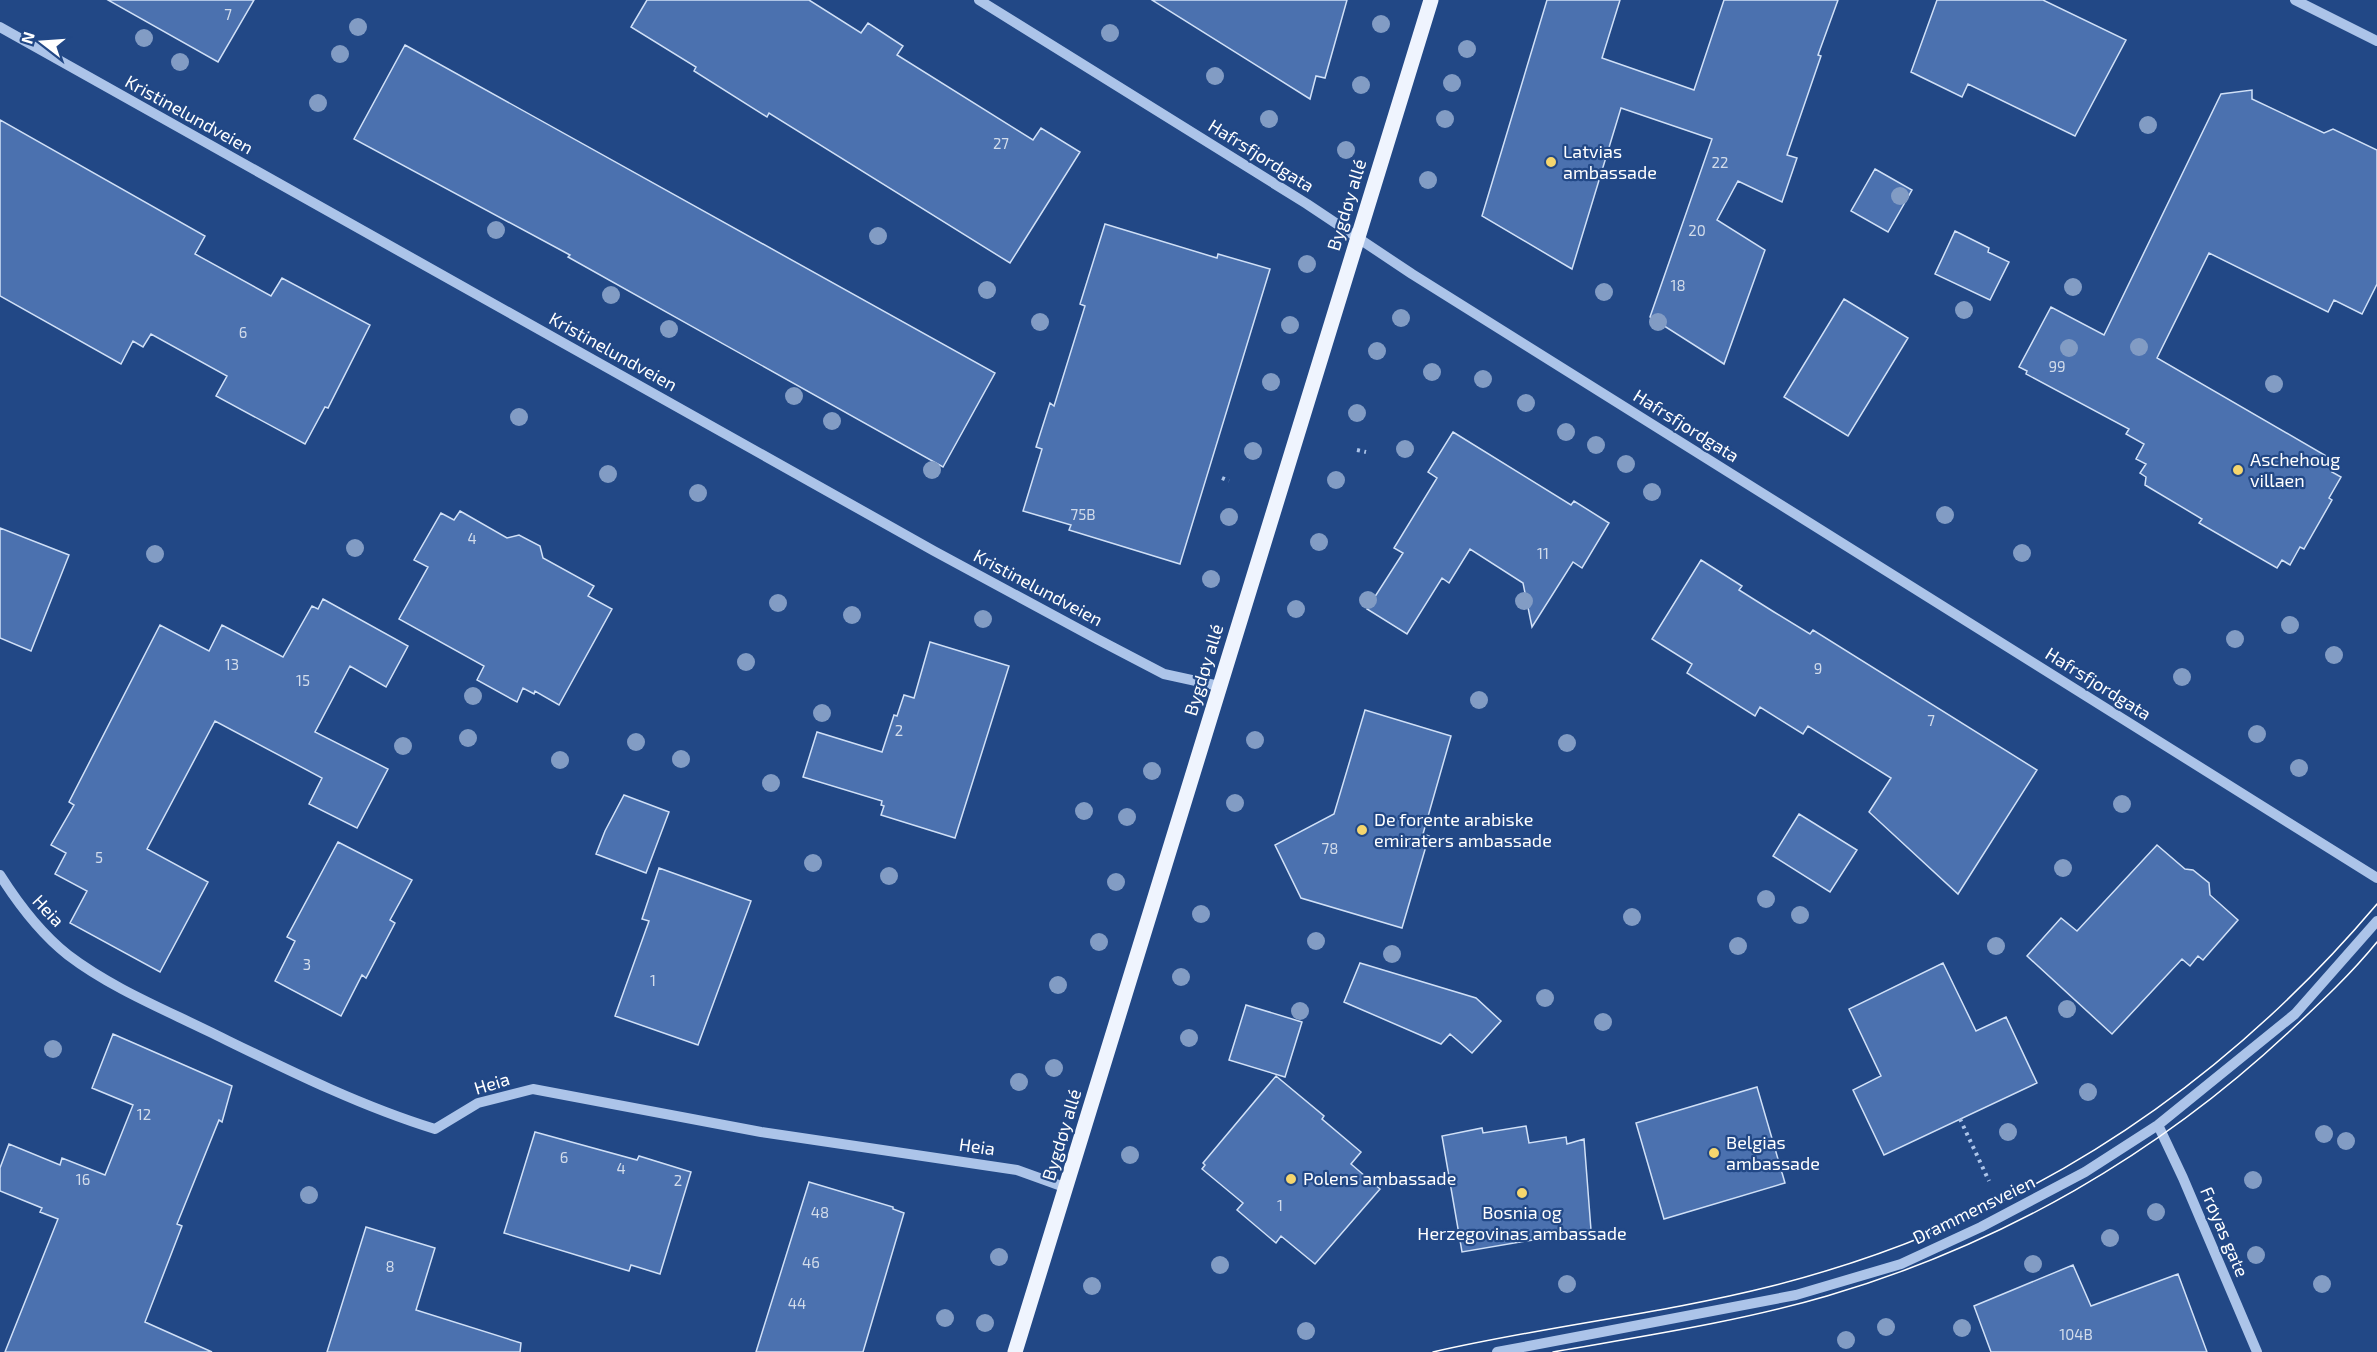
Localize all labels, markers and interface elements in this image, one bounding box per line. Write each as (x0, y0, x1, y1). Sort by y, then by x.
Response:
house number: 7 (224, 5, 232, 23)
north arrow (12, 12, 72, 72)
text: N (16, 29, 38, 46)
street label: Kristinelundveien (122, 70, 257, 158)
street label: Hafrsfjordgata (1205, 114, 1319, 196)
house number: 27 (993, 134, 1009, 152)
place label: Latvias ambassade (1563, 140, 1657, 183)
house number: 22 (1712, 153, 1728, 171)
marker: Latvias ambassade (1544, 155, 1558, 169)
street label: Bygdøy allé (1322, 156, 1370, 253)
house number: 20 (1688, 221, 1706, 239)
house number: 18 (1670, 276, 1686, 294)
street label: Kristinelundveien (546, 307, 681, 395)
house number: 6 (239, 323, 247, 341)
house number: 99 (2048, 357, 2066, 375)
street label: Hafrsfjordgata (1630, 384, 1744, 466)
place label: Aschehoug villaen (2250, 448, 2340, 491)
marker: Aschehoug villaen (2231, 463, 2245, 477)
house number: 75B (1070, 505, 1096, 523)
house number: 4 (467, 529, 477, 547)
street label: Kristinelundveien (970, 544, 1107, 630)
house number: 11 (1537, 544, 1549, 562)
street label: Bygdøy allé (1179, 621, 1227, 718)
street label: Hafrsfjordgata (2042, 642, 2156, 724)
house number: 13 (225, 655, 239, 673)
house number: 9 (1814, 659, 1822, 677)
house number: 15 (296, 671, 310, 689)
house number: 7 (1927, 711, 1935, 729)
house number: 2 (895, 721, 903, 739)
place label: De forente arabiske emiraters ambassade (1374, 808, 1552, 851)
marker: De forente arabiske emiraters ambassade (1355, 823, 1369, 837)
house number: 78 (1322, 839, 1338, 857)
house number: 5 (95, 848, 103, 866)
street label: Heia (28, 890, 69, 931)
house number: 3 (303, 955, 311, 973)
house number: 1 (650, 971, 656, 989)
street label: Heia (471, 1067, 512, 1099)
street label: Bygdøy allé (1037, 1086, 1085, 1183)
house number: 12 (137, 1105, 151, 1123)
place label: Belgias ambassade (1726, 1131, 1820, 1174)
street label: Heia (958, 1133, 997, 1159)
marker: Belgias ambassade (1707, 1146, 1721, 1160)
house number: 6 (560, 1148, 568, 1166)
house number: 4 (616, 1159, 626, 1177)
place label: Polens ambassade (1303, 1167, 1456, 1189)
house number: 16 (76, 1170, 90, 1188)
street label: Drammensveien (1909, 1170, 2038, 1248)
house number: 2 (674, 1171, 682, 1189)
marker: Polens ambassade (1284, 1172, 1298, 1186)
street label: Frøyas gate (2196, 1183, 2254, 1280)
marker: Bosnia og Herzegovinas ambassade (1515, 1186, 1529, 1200)
house number: 1 (1277, 1196, 1283, 1214)
place label: Bosnia og Herzegovinas ambassade (1417, 1201, 1627, 1244)
house number: 48 (811, 1203, 829, 1221)
house number: 46 (802, 1253, 820, 1271)
house number: 8 (385, 1257, 395, 1275)
house number: 44 (788, 1294, 806, 1312)
house number: 104B (2059, 1325, 2093, 1343)

